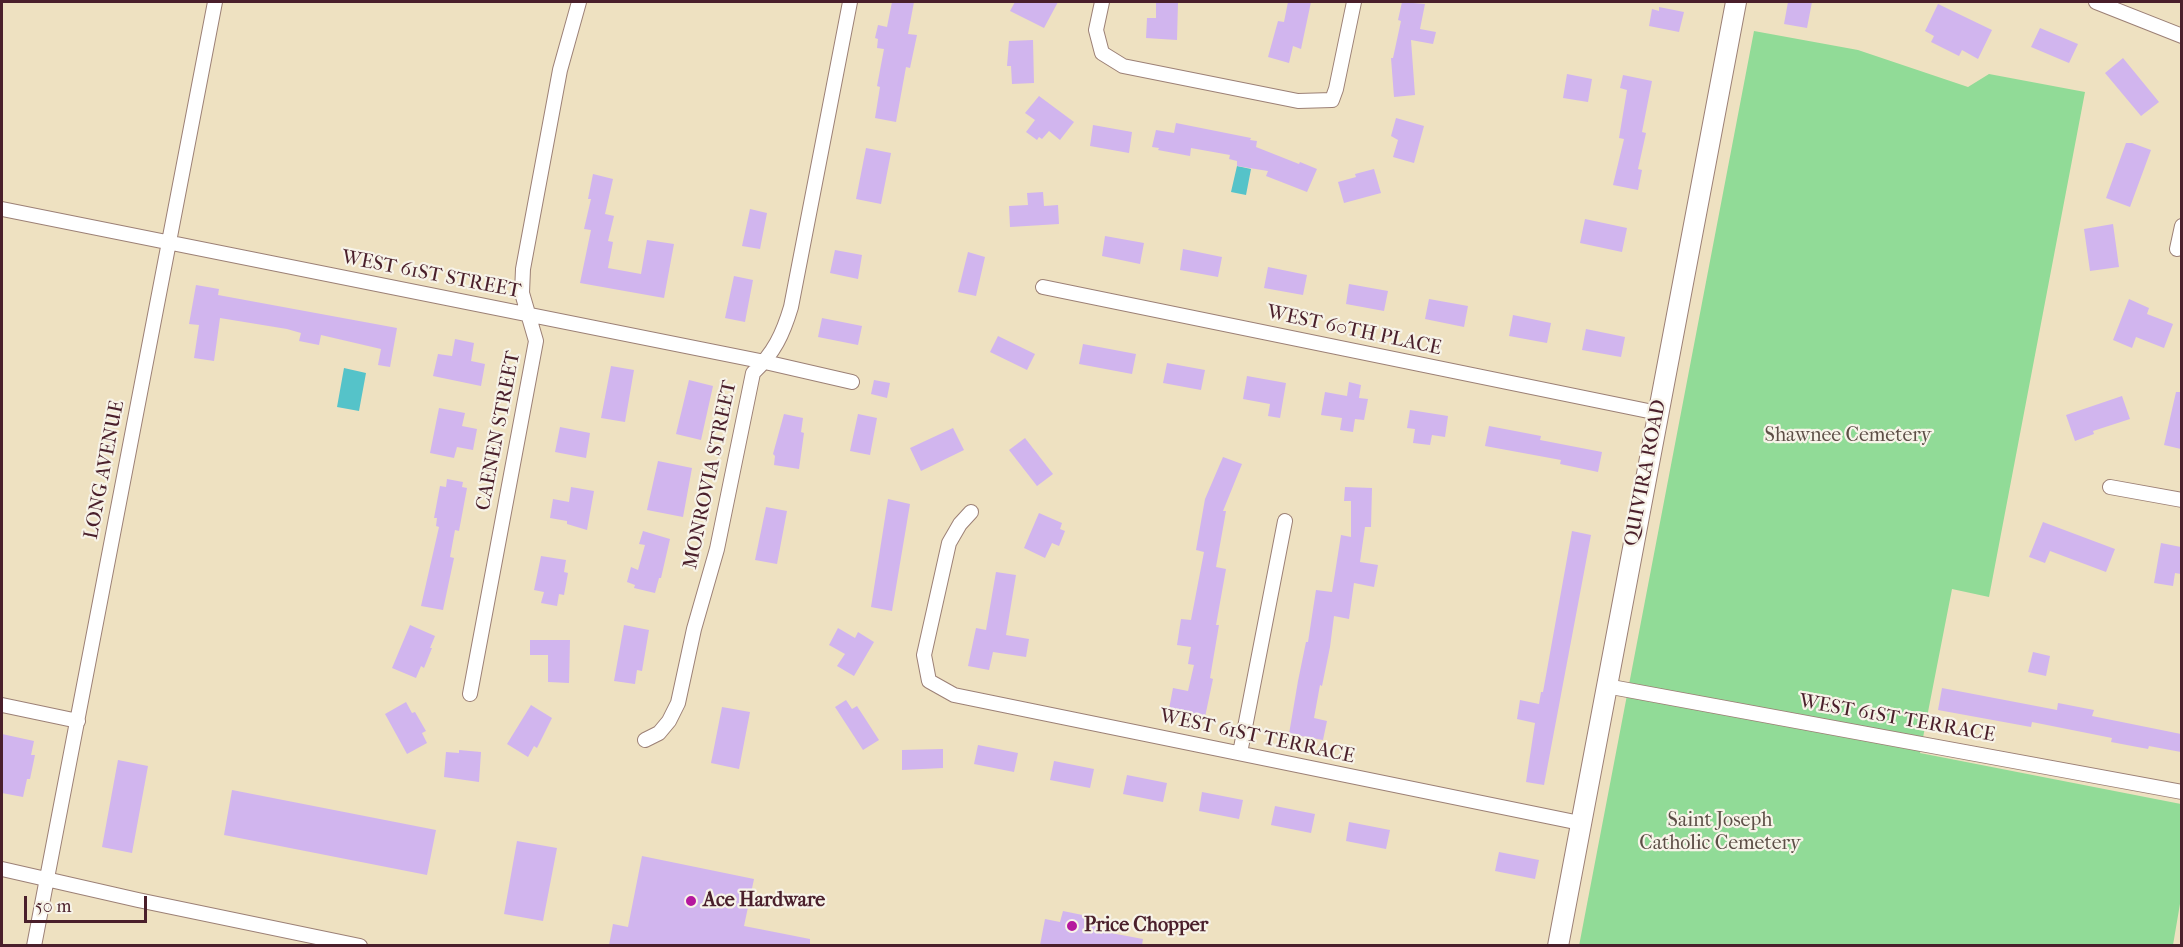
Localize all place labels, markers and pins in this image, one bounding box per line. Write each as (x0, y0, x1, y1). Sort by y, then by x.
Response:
place label: Ace Hardware (703, 889, 825, 913)
marker: Ace Hardware (684, 894, 698, 908)
place label: Price Chopper (1084, 914, 1208, 938)
marker: Price Chopper (1065, 919, 1079, 933)

